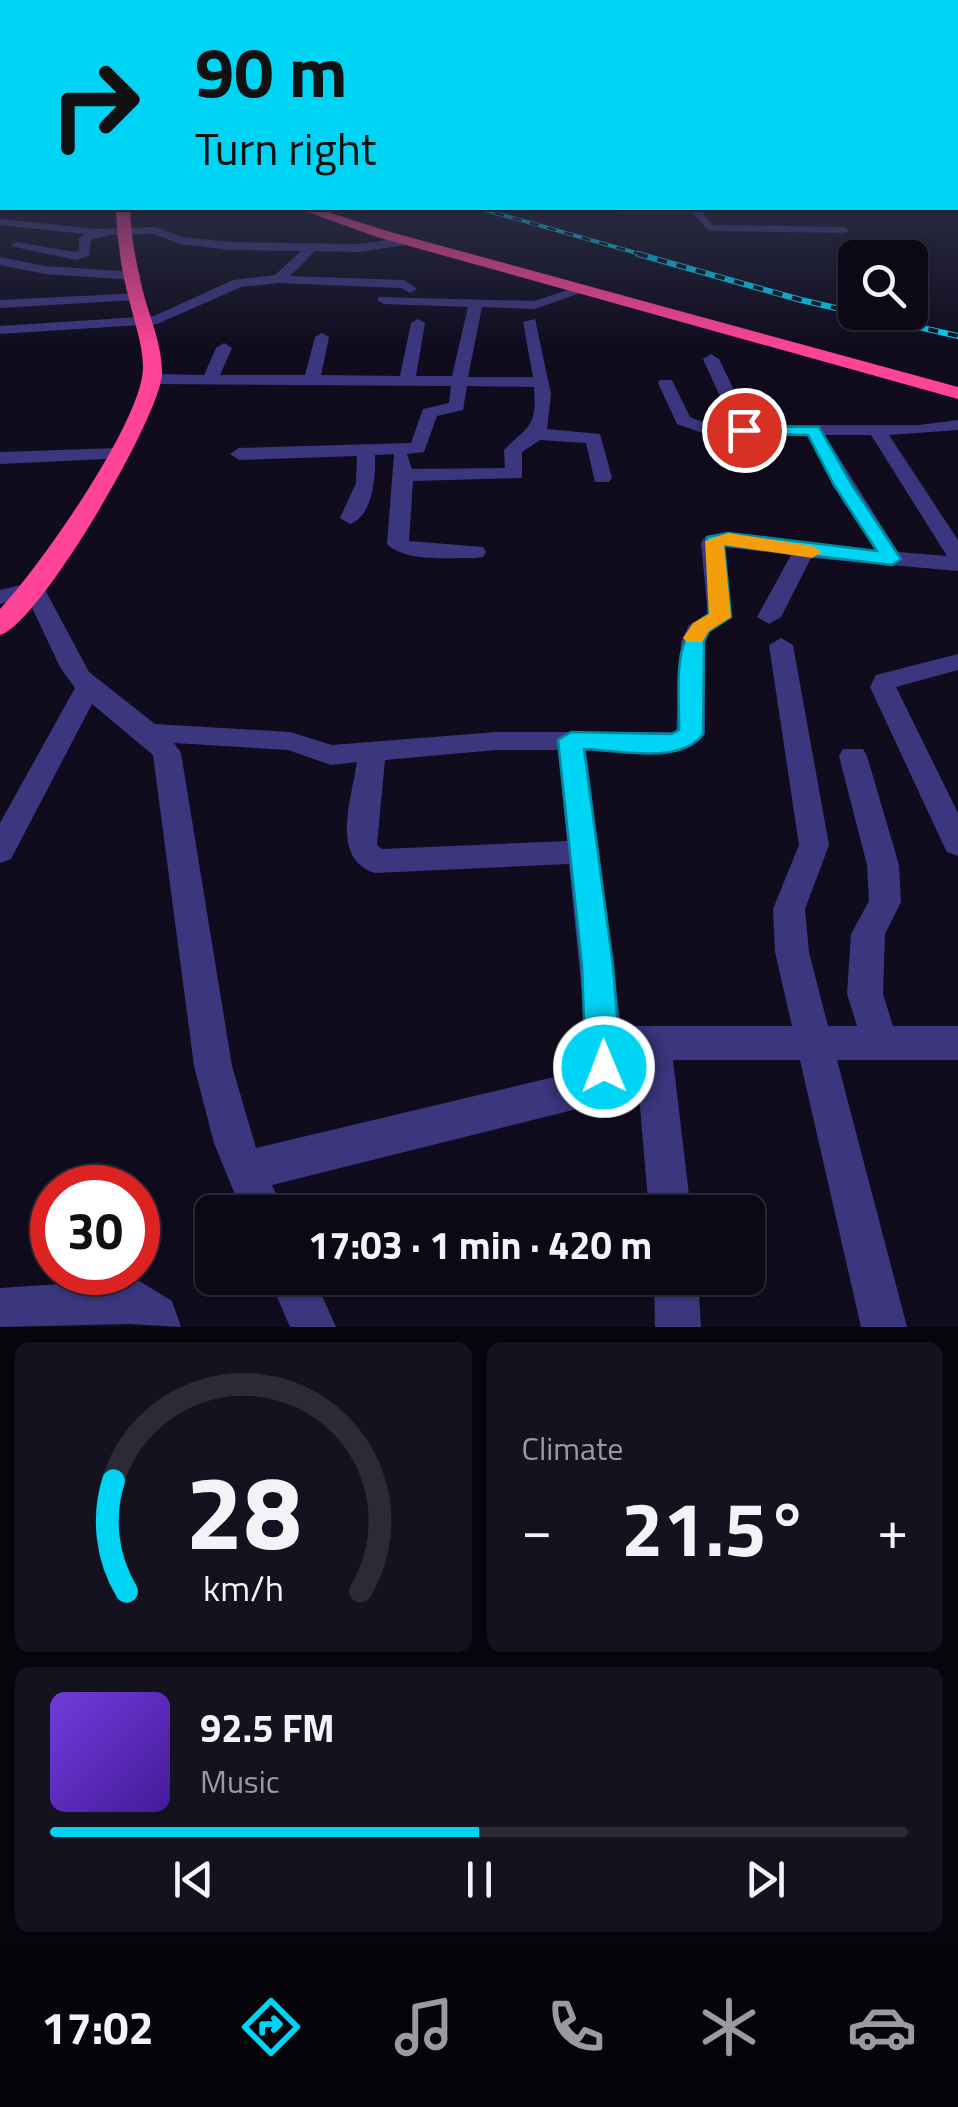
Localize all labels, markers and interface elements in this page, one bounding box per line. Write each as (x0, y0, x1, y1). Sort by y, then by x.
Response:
text: 90 m (195, 18, 348, 124)
icon: right (30, 40, 160, 170)
text: Turn right (195, 114, 377, 182)
map controls (838, 240, 928, 330)
button: search (838, 240, 928, 330)
pin (702, 388, 787, 473)
icon: arrive (717, 403, 772, 458)
position arrow (552, 1015, 656, 1119)
speed limit sign: 30 (30, 1165, 160, 1295)
text: 17:03 · 1 min · 420 m (308, 1216, 652, 1274)
text: Climate (522, 1424, 623, 1472)
text: 28 (185, 1431, 301, 1589)
text: 21.5° (621, 1471, 808, 1585)
text: − (522, 1487, 552, 1570)
text: + (877, 1487, 908, 1570)
text: km/h (203, 1560, 284, 1615)
text: 92.5 FM (200, 1699, 335, 1757)
text: Music (200, 1757, 280, 1805)
icon: previous (166, 1852, 221, 1907)
icon: pause (452, 1852, 507, 1907)
icon: next (738, 1852, 793, 1907)
icon: directions (236, 1992, 306, 2062)
icon: music (389, 1992, 459, 2062)
icon: phone (541, 1992, 611, 2062)
icon: climate (694, 1992, 764, 2062)
icon: car (847, 1992, 917, 2062)
text: 17:02 (41, 1993, 154, 2061)

